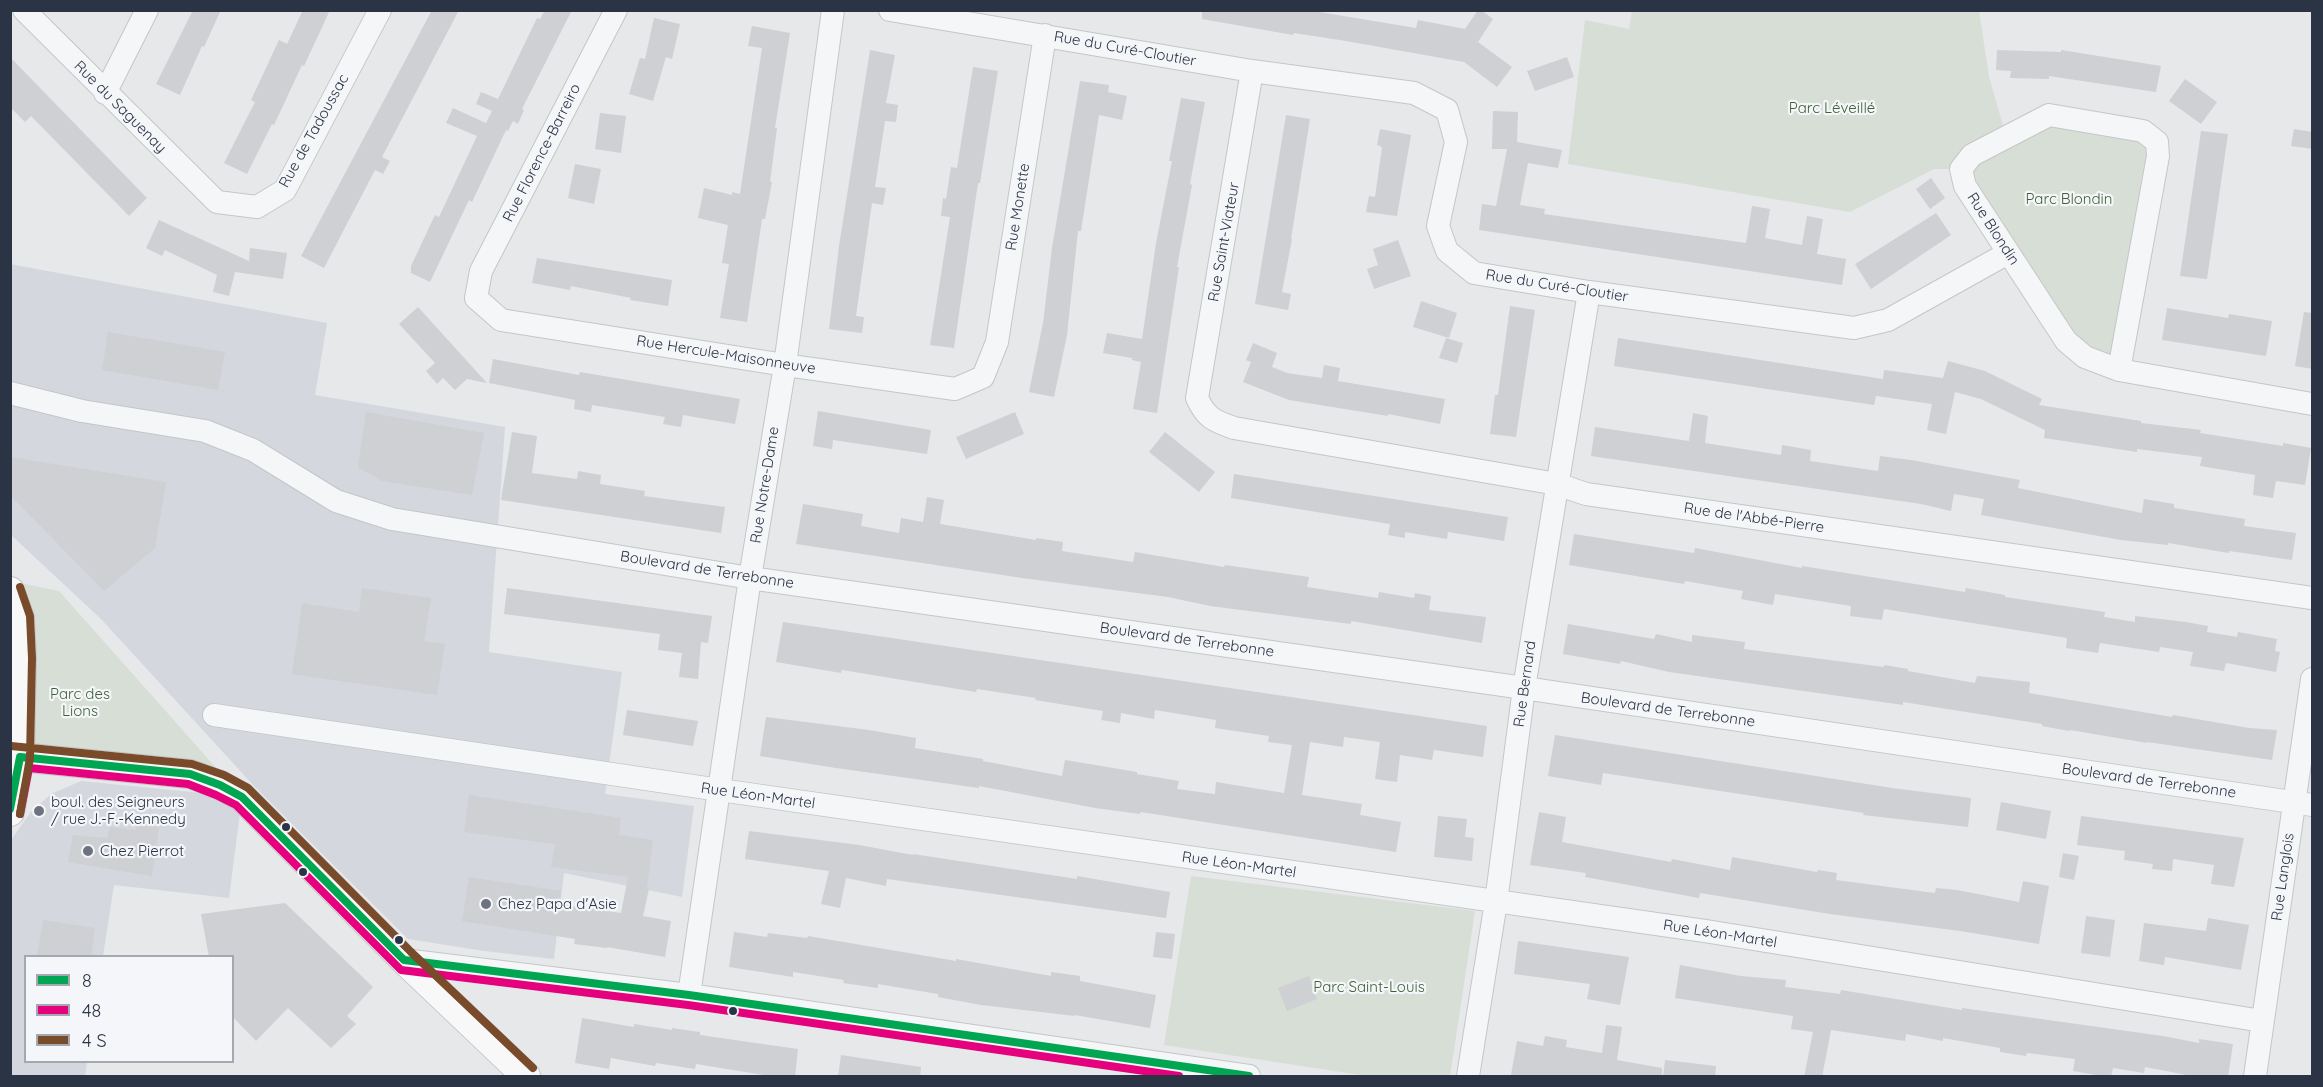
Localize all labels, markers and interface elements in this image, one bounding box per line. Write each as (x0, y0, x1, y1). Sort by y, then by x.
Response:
street label: Rue du Curé-Cloutier (1052, 28, 1198, 70)
street label: Rue du Saguenay (70, 57, 170, 157)
street label: Rue de Tadoussac (275, 71, 353, 191)
street label: Rue Florence-Barreiro (499, 81, 585, 225)
park label: Parc Léveillé (1789, 99, 1875, 117)
street label: Rue Monette (1002, 162, 1034, 252)
street label: Rue Saint-Viateur (1205, 181, 1243, 303)
street label: Rue Blondin (1963, 189, 2023, 269)
park label: Parc Blondin (2026, 190, 2112, 208)
street label: Rue du Curé-Cloutier (1484, 266, 1630, 306)
street label: Rue Hercule-Maisonneuve (635, 332, 817, 378)
street label: Rue Notre-Dame (747, 425, 783, 545)
street label: Rue de l'Abbé-Pierre (1683, 499, 1825, 537)
street label: Boulevard de Terrebonne (619, 547, 795, 593)
street label: Boulevard de Terrebonne (1099, 619, 1275, 661)
street label: Rue Bernard (1510, 640, 1540, 728)
park label: Parc des Lions (50, 685, 110, 720)
street label: Boulevard de Terrebonne (1580, 689, 1756, 731)
street label: Boulevard de Terrebonne (2061, 760, 2237, 802)
street label: Rue Léon-Martel (700, 779, 816, 813)
place label: boul. des Seigneurs / rue J.-F.-Kennedy (51, 793, 186, 828)
marker: boul. des Seigneurs / rue J.-F.-Kennedy (32, 804, 46, 818)
unlabelled marker (280, 821, 292, 833)
street label: Rue Langlois (2268, 832, 2298, 922)
place label: Chez Pierrot (100, 842, 184, 860)
marker: Chez Pierrot (81, 844, 95, 858)
street label: Rue Léon-Martel (1181, 848, 1297, 882)
unlabelled marker (297, 866, 309, 878)
place label: Chez Papa d'Asie (498, 895, 617, 913)
marker: Chez Papa d'Asie (479, 897, 493, 911)
street label: Rue Léon-Martel (1662, 916, 1778, 952)
unlabelled marker (393, 934, 405, 946)
legend (24, 955, 234, 1063)
text: 8 (82, 969, 92, 992)
park label: Parc Saint-Louis (1313, 978, 1425, 996)
text: 48 (82, 999, 101, 1022)
unlabelled marker (727, 1005, 739, 1017)
text: 4 S (82, 1029, 107, 1052)

